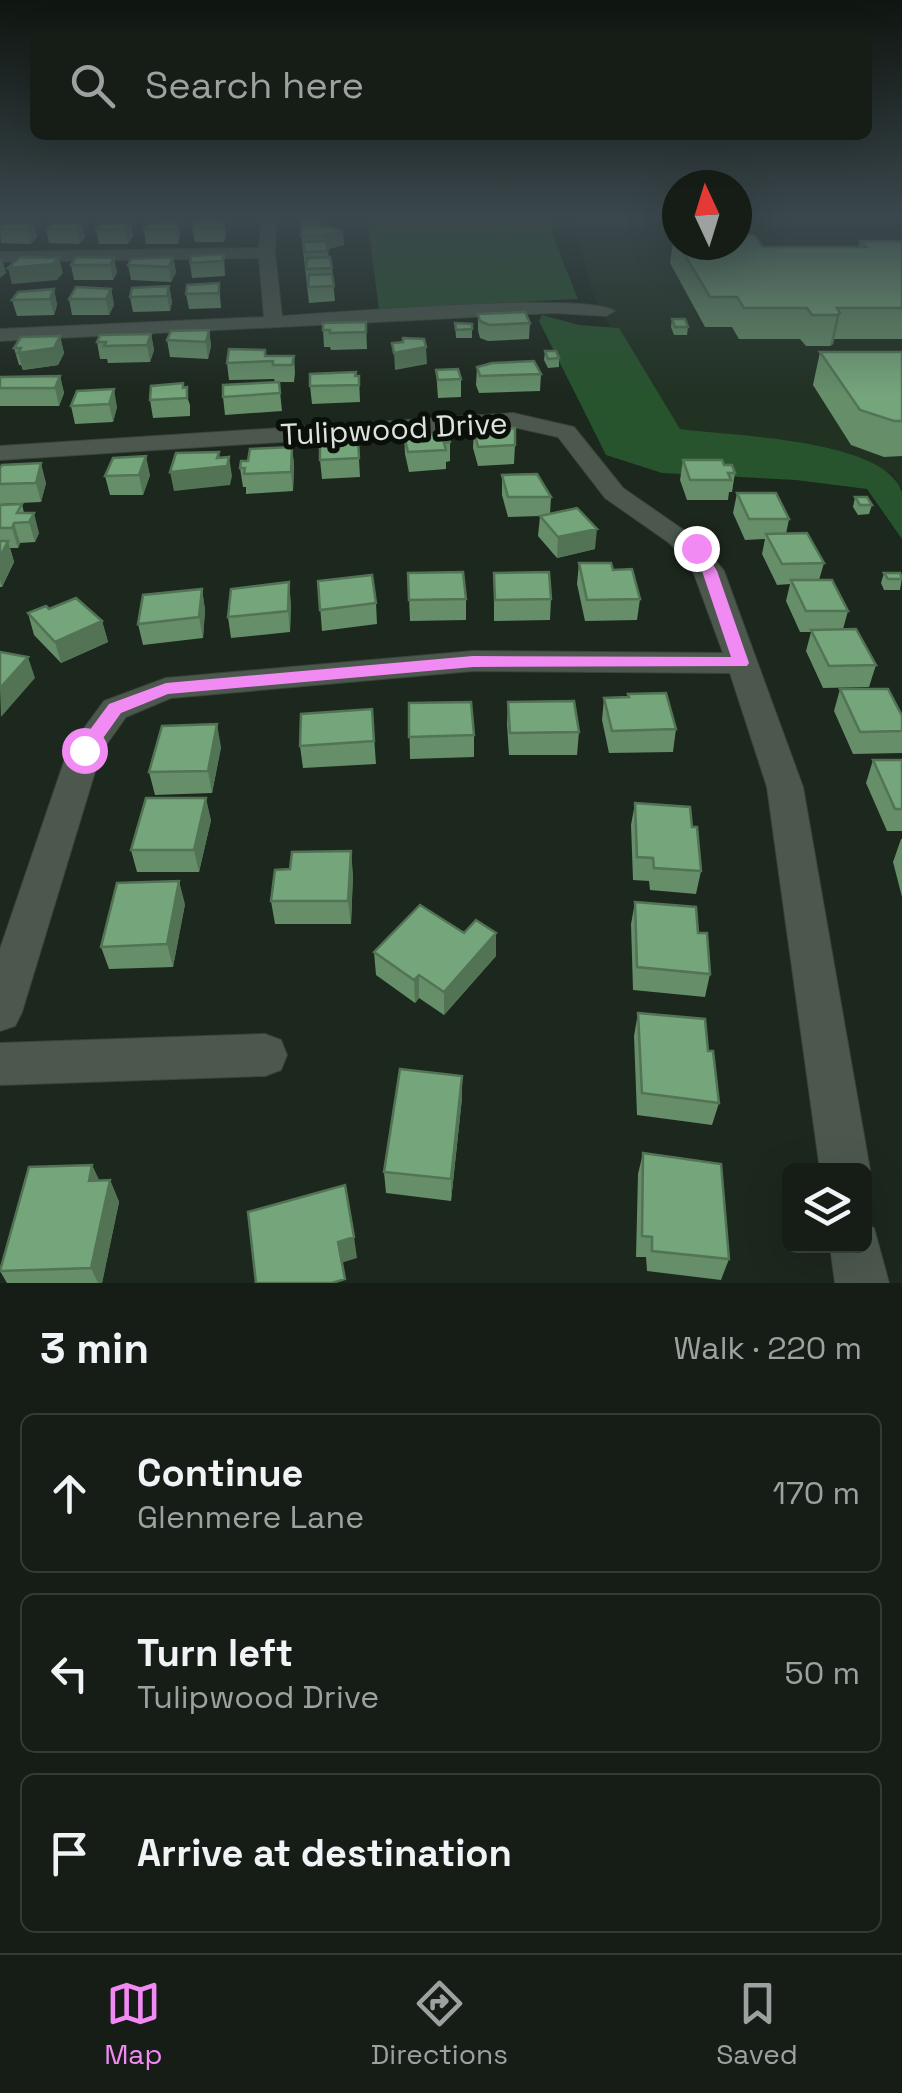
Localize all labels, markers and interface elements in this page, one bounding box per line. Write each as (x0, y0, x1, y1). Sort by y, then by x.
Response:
search box (30, 30, 872, 140)
icon: search (65, 58, 120, 113)
text: Search here (145, 61, 364, 109)
north arrow (662, 170, 752, 260)
street label: Tulipwood Drive (280, 403, 508, 454)
route end (674, 526, 720, 572)
route start (62, 728, 108, 774)
map controls (782, 1163, 872, 1253)
button: layers (782, 1163, 872, 1253)
text: 3 min (40, 1322, 149, 1375)
text: Walk · 220 m (674, 1328, 862, 1368)
text: Continue (137, 1449, 303, 1497)
icon: ahead (42, 1466, 97, 1521)
text: 170 m (773, 1473, 860, 1513)
text: Glenmere Lane (137, 1497, 364, 1537)
text: Turn left (137, 1629, 293, 1677)
icon: left (42, 1646, 97, 1701)
text: 50 m (785, 1653, 860, 1693)
text: Tulipwood Drive (137, 1677, 379, 1717)
icon: arrive (42, 1826, 97, 1881)
text: Arrive at destination (137, 1829, 512, 1877)
tab: Map (104, 1976, 162, 2072)
tab: Directions (371, 1976, 508, 2072)
tab: Saved (716, 1976, 798, 2072)

